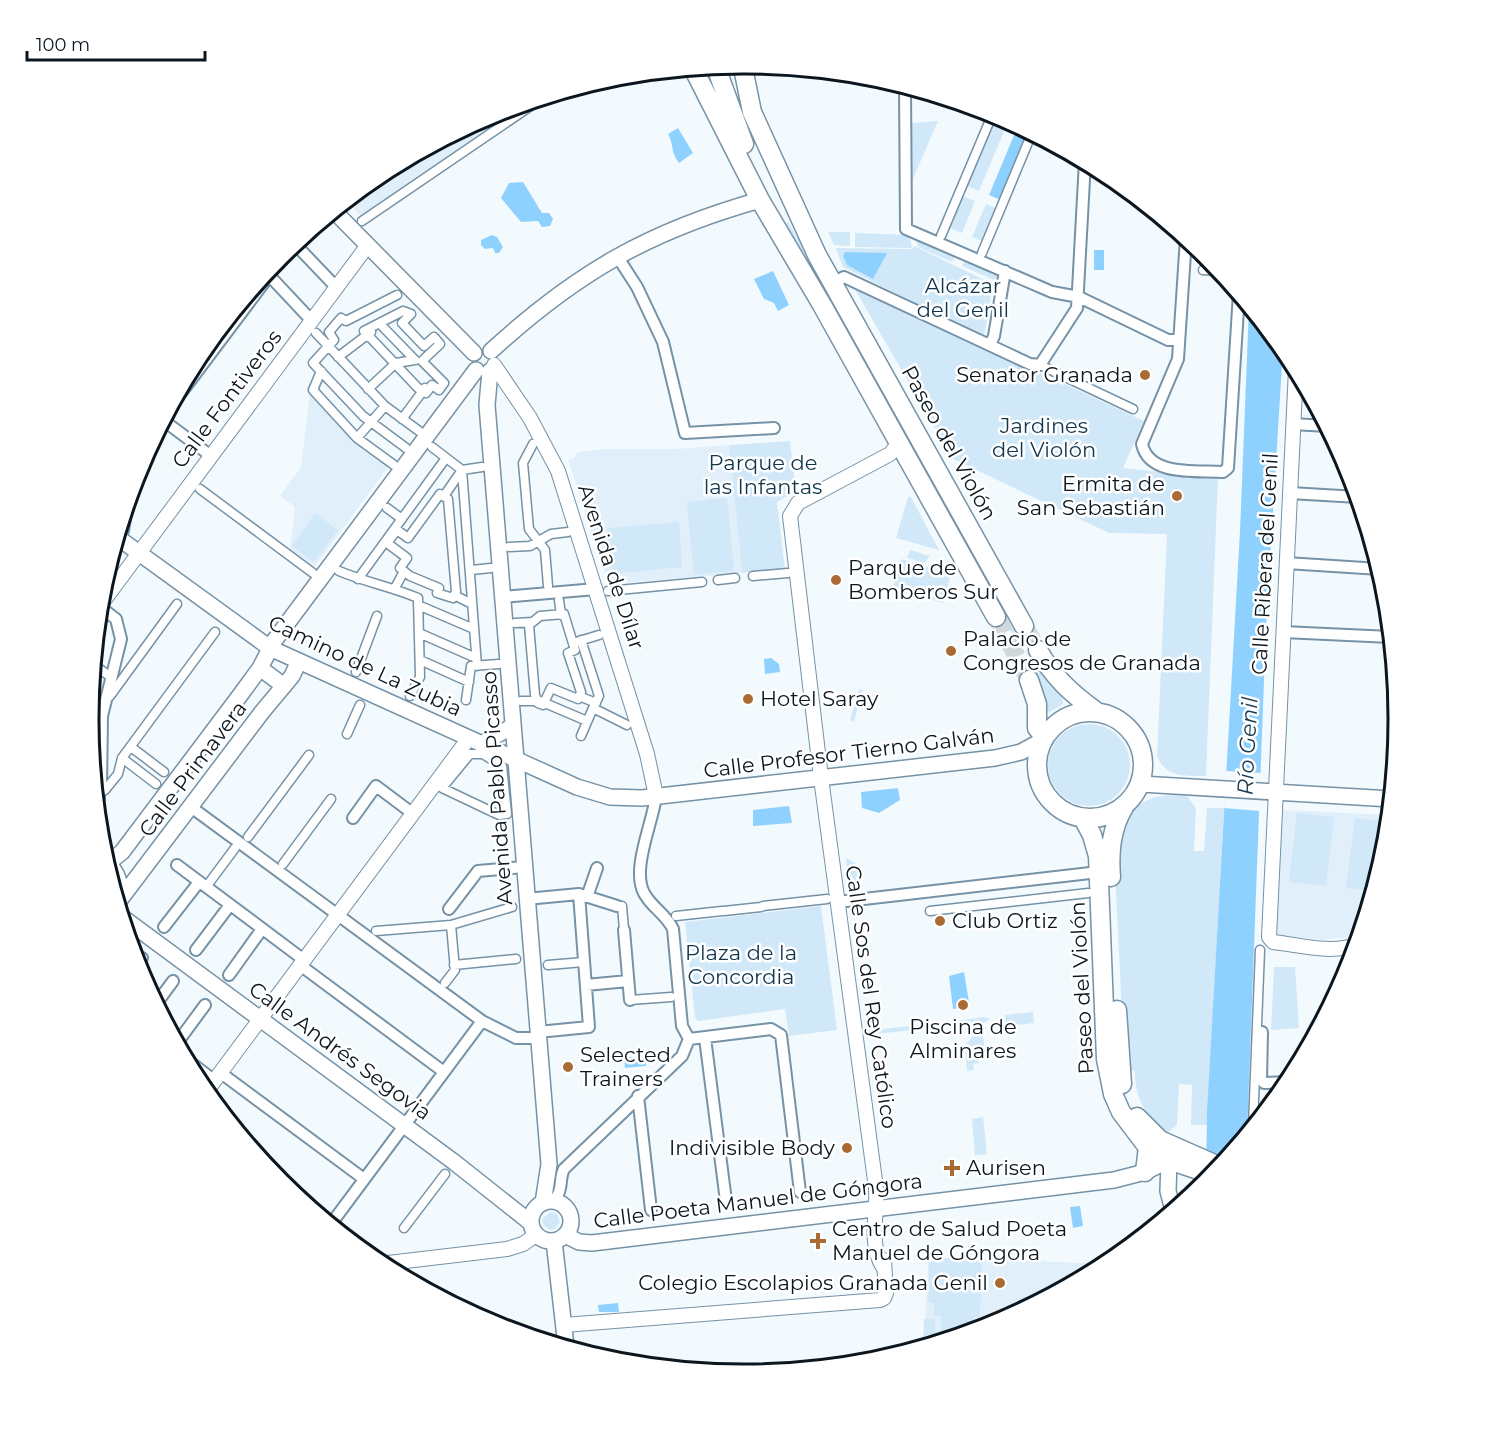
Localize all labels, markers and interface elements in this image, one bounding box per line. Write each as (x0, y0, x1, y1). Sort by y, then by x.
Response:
scale bar (27, 24, 206, 62)
text: 100 m (36, 34, 90, 56)
park label: Alcázar del Genil (917, 273, 1009, 322)
street label: Calle Fontiveros (167, 325, 287, 473)
street label: Paseo del Violón (897, 361, 1002, 524)
place label: Senator Granada (956, 362, 1133, 387)
marker: Senator Granada (1138, 368, 1152, 382)
park label: Jardines del Violón (992, 413, 1096, 462)
park label: Parque de las Infantas (704, 450, 822, 499)
street label: Calle Ribera del Genil (1246, 452, 1283, 676)
place label: Ermita de San Sebastián (1017, 471, 1165, 520)
street label: Avenida de Dílar (573, 481, 650, 653)
marker: Ermita de San Sebastián (1170, 489, 1184, 503)
place label: Parque de Bomberos Sur (848, 555, 999, 604)
marker: Parque de Bomberos Sur (829, 573, 843, 587)
street label: Camino de La Zubia (265, 610, 466, 721)
place label: Palacio de Congresos de Granada (963, 626, 1201, 675)
marker: Palacio de Congresos de Granada (944, 644, 958, 658)
street label: Avenida Pablo Picasso (476, 670, 517, 906)
place label: Hotel Saray (760, 686, 879, 711)
marker: Hotel Saray (741, 692, 755, 706)
street label: Calle Primavera (133, 696, 252, 841)
water label: Río Genil (1231, 696, 1264, 796)
street label: Calle Profesor Tierno Galván (702, 722, 996, 783)
street label: Calle Sos del Rey Católico (841, 864, 902, 1130)
street label: Paseo del Violón (1064, 901, 1099, 1075)
place label: Club Ortiz (952, 908, 1058, 933)
marker: Club Ortiz (933, 914, 947, 928)
park label: Plaza de la Concordia (685, 940, 797, 989)
street label: Calle Andrés Segovia (244, 976, 436, 1125)
marker: Piscina de Alminares (956, 998, 970, 1012)
place label: Piscina de Alminares (909, 1014, 1017, 1063)
place label: Selected Trainers (580, 1042, 671, 1091)
marker: Selected Trainers (561, 1060, 575, 1074)
place label: Indivisible Body (669, 1135, 836, 1160)
marker: Indivisible Body (840, 1141, 854, 1155)
place label: Aurisen (966, 1155, 1046, 1180)
marker: Aurisen (943, 1159, 961, 1177)
street label: Calle Poeta Manuel de Góngora (592, 1168, 924, 1233)
place label: Centro de Salud Poeta Manuel de Góngora (832, 1216, 1067, 1265)
marker: Centro de Salud Poeta Manuel de Góngora (809, 1232, 827, 1250)
place label: Colegio Escolapios Granada Genil (638, 1270, 988, 1295)
marker: Colegio Escolapios Granada Genil (993, 1276, 1007, 1290)

